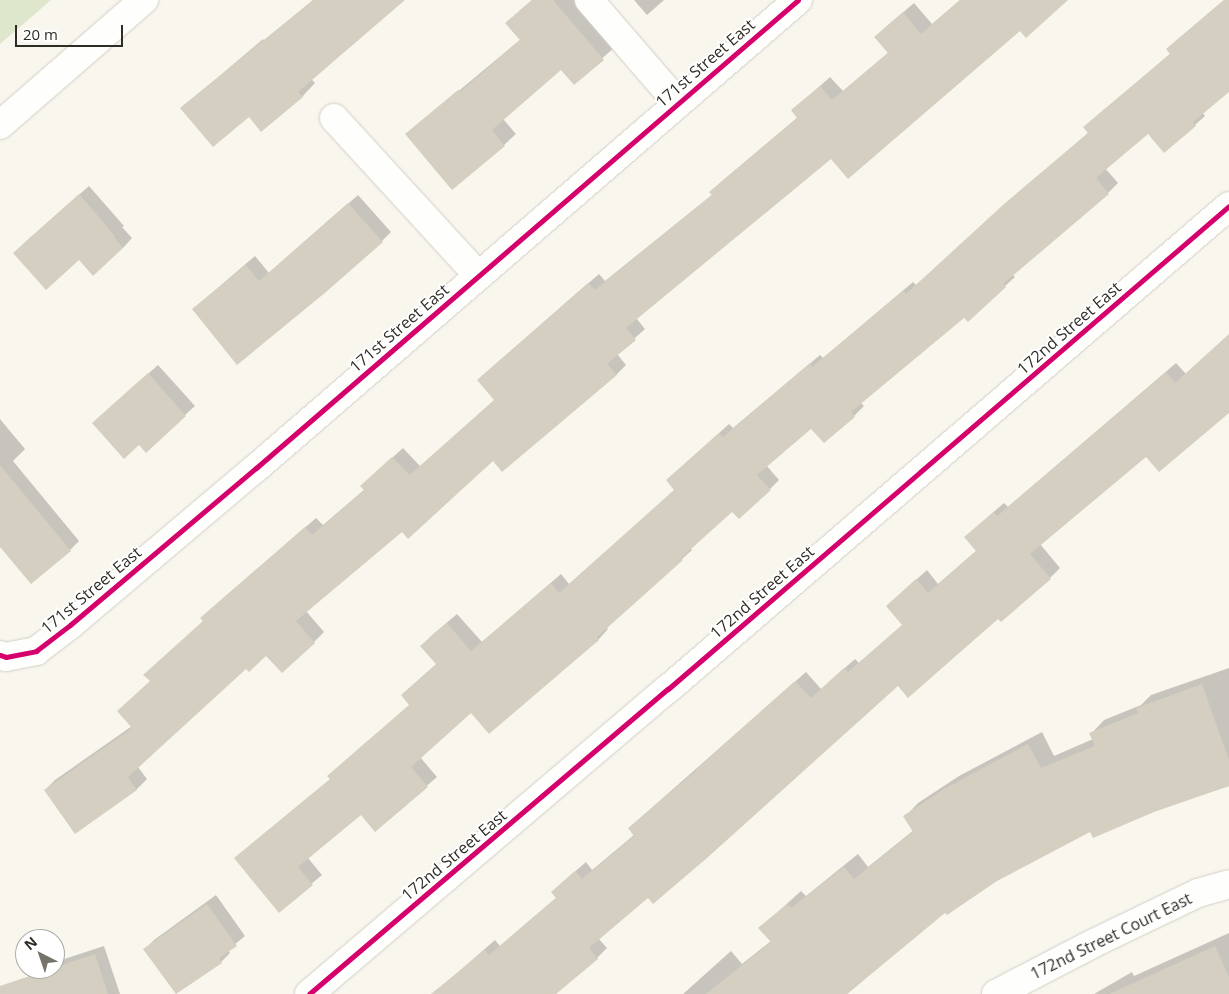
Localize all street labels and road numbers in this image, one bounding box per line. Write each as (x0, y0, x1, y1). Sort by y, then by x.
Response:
street label: 171st Street East (652, 15, 758, 111)
street label: 172nd Street East (1013, 278, 1125, 378)
street label: 171st Street East (346, 280, 452, 376)
street label: 172nd Street East (706, 542, 818, 642)
street label: 171st Street East (37, 543, 145, 637)
street label: 172nd Street East (398, 805, 510, 905)
street label: 172nd Street Court East (1027, 889, 1195, 983)

